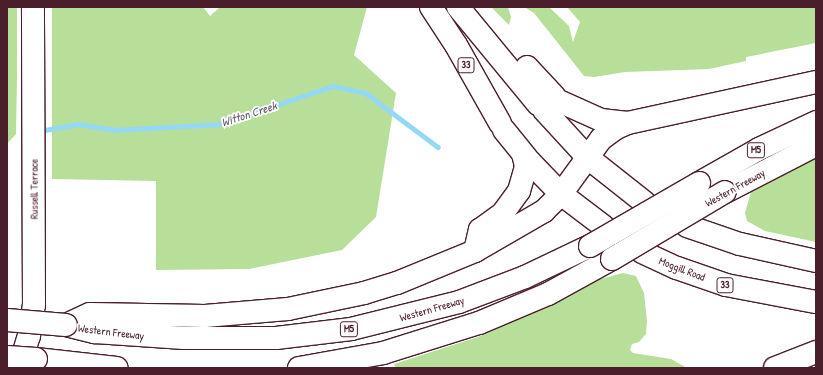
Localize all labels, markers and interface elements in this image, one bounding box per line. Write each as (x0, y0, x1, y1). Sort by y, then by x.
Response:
road number: 33 (457, 57, 475, 73)
water label: Witton Creek (220, 98, 278, 130)
road number: M5 (746, 142, 766, 158)
street label: Russell Terrace (27, 159, 41, 219)
street label: Western Freeway (703, 166, 767, 210)
street label: Moggill Road (657, 254, 707, 284)
road number: 33 (716, 277, 734, 293)
street label: Western Freeway (398, 293, 466, 325)
street label: Western Freeway (77, 321, 145, 343)
road number: M5 (339, 321, 359, 337)

